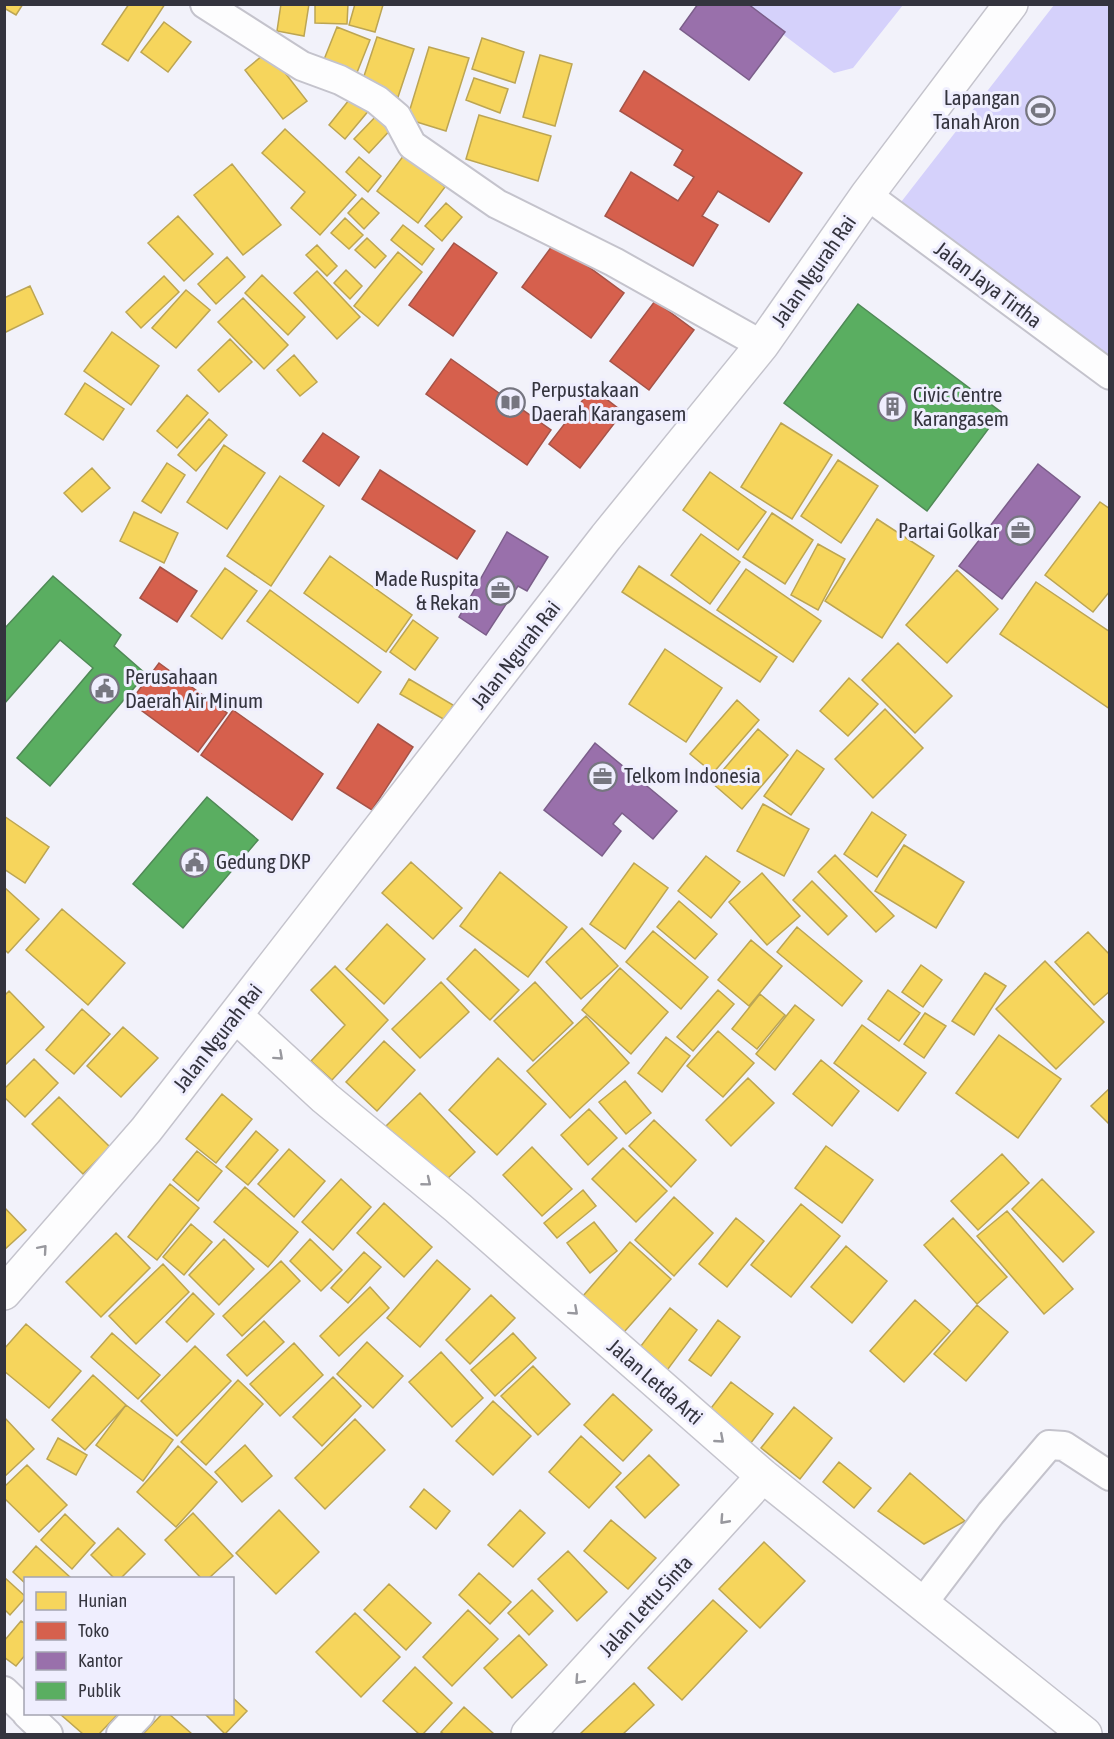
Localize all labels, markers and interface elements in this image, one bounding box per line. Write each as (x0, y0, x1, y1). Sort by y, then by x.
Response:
place label: Lapangan Tanah Aron (933, 85, 1020, 133)
sports icon: Lapangan Tanah Aron (1025, 94, 1057, 126)
street label: Jalan Ngurah Rai (766, 210, 860, 331)
street label: Jalan Jaya Tirtha (930, 236, 1047, 332)
place label: Perpustakaan Daerah Karangasem (531, 377, 686, 425)
place label: Civic Centre Karangasem (913, 382, 1009, 430)
library icon: Perpustakaan Daerah Karangasem (494, 386, 526, 418)
building icon: Civic Centre Karangasem (876, 391, 908, 423)
office icon: Partai Golkar (1004, 515, 1036, 547)
place label: Partai Golkar (898, 518, 1000, 542)
place label: Made Ruspita & Rekan (374, 566, 479, 614)
office icon: Made Ruspita & Rekan (484, 575, 516, 607)
street label: Jalan Ngurah Rai (466, 596, 565, 713)
place label: Perusahaan Daerah Air Minum (125, 664, 263, 712)
public building icon: Perusahaan Daerah Air Minum (88, 673, 120, 705)
office icon: Telkom Indonesia (587, 760, 619, 792)
place label: Telkom Indonesia (624, 763, 761, 787)
public building icon: Gedung DKP (179, 846, 211, 878)
place label: Gedung DKP (216, 849, 311, 873)
street label: Jalan Ngurah Rai (168, 979, 267, 1096)
one-way arrow (272, 1049, 282, 1060)
one-way arrow (420, 1175, 431, 1186)
one-way arrow (36, 1245, 47, 1255)
one-way arrow (567, 1304, 577, 1315)
street label: Jalan Letda Arti (603, 1333, 708, 1429)
one-way arrow (713, 1432, 724, 1443)
one-way arrow (720, 1513, 731, 1524)
street label: Jalan Lettu Sinta (594, 1550, 697, 1661)
legend (24, 1577, 234, 1715)
text: Hunian (78, 1590, 127, 1611)
text: Toko (78, 1620, 109, 1641)
text: Kantor (78, 1650, 123, 1671)
one-way arrow (575, 1672, 586, 1683)
text: Publik (78, 1680, 121, 1701)

